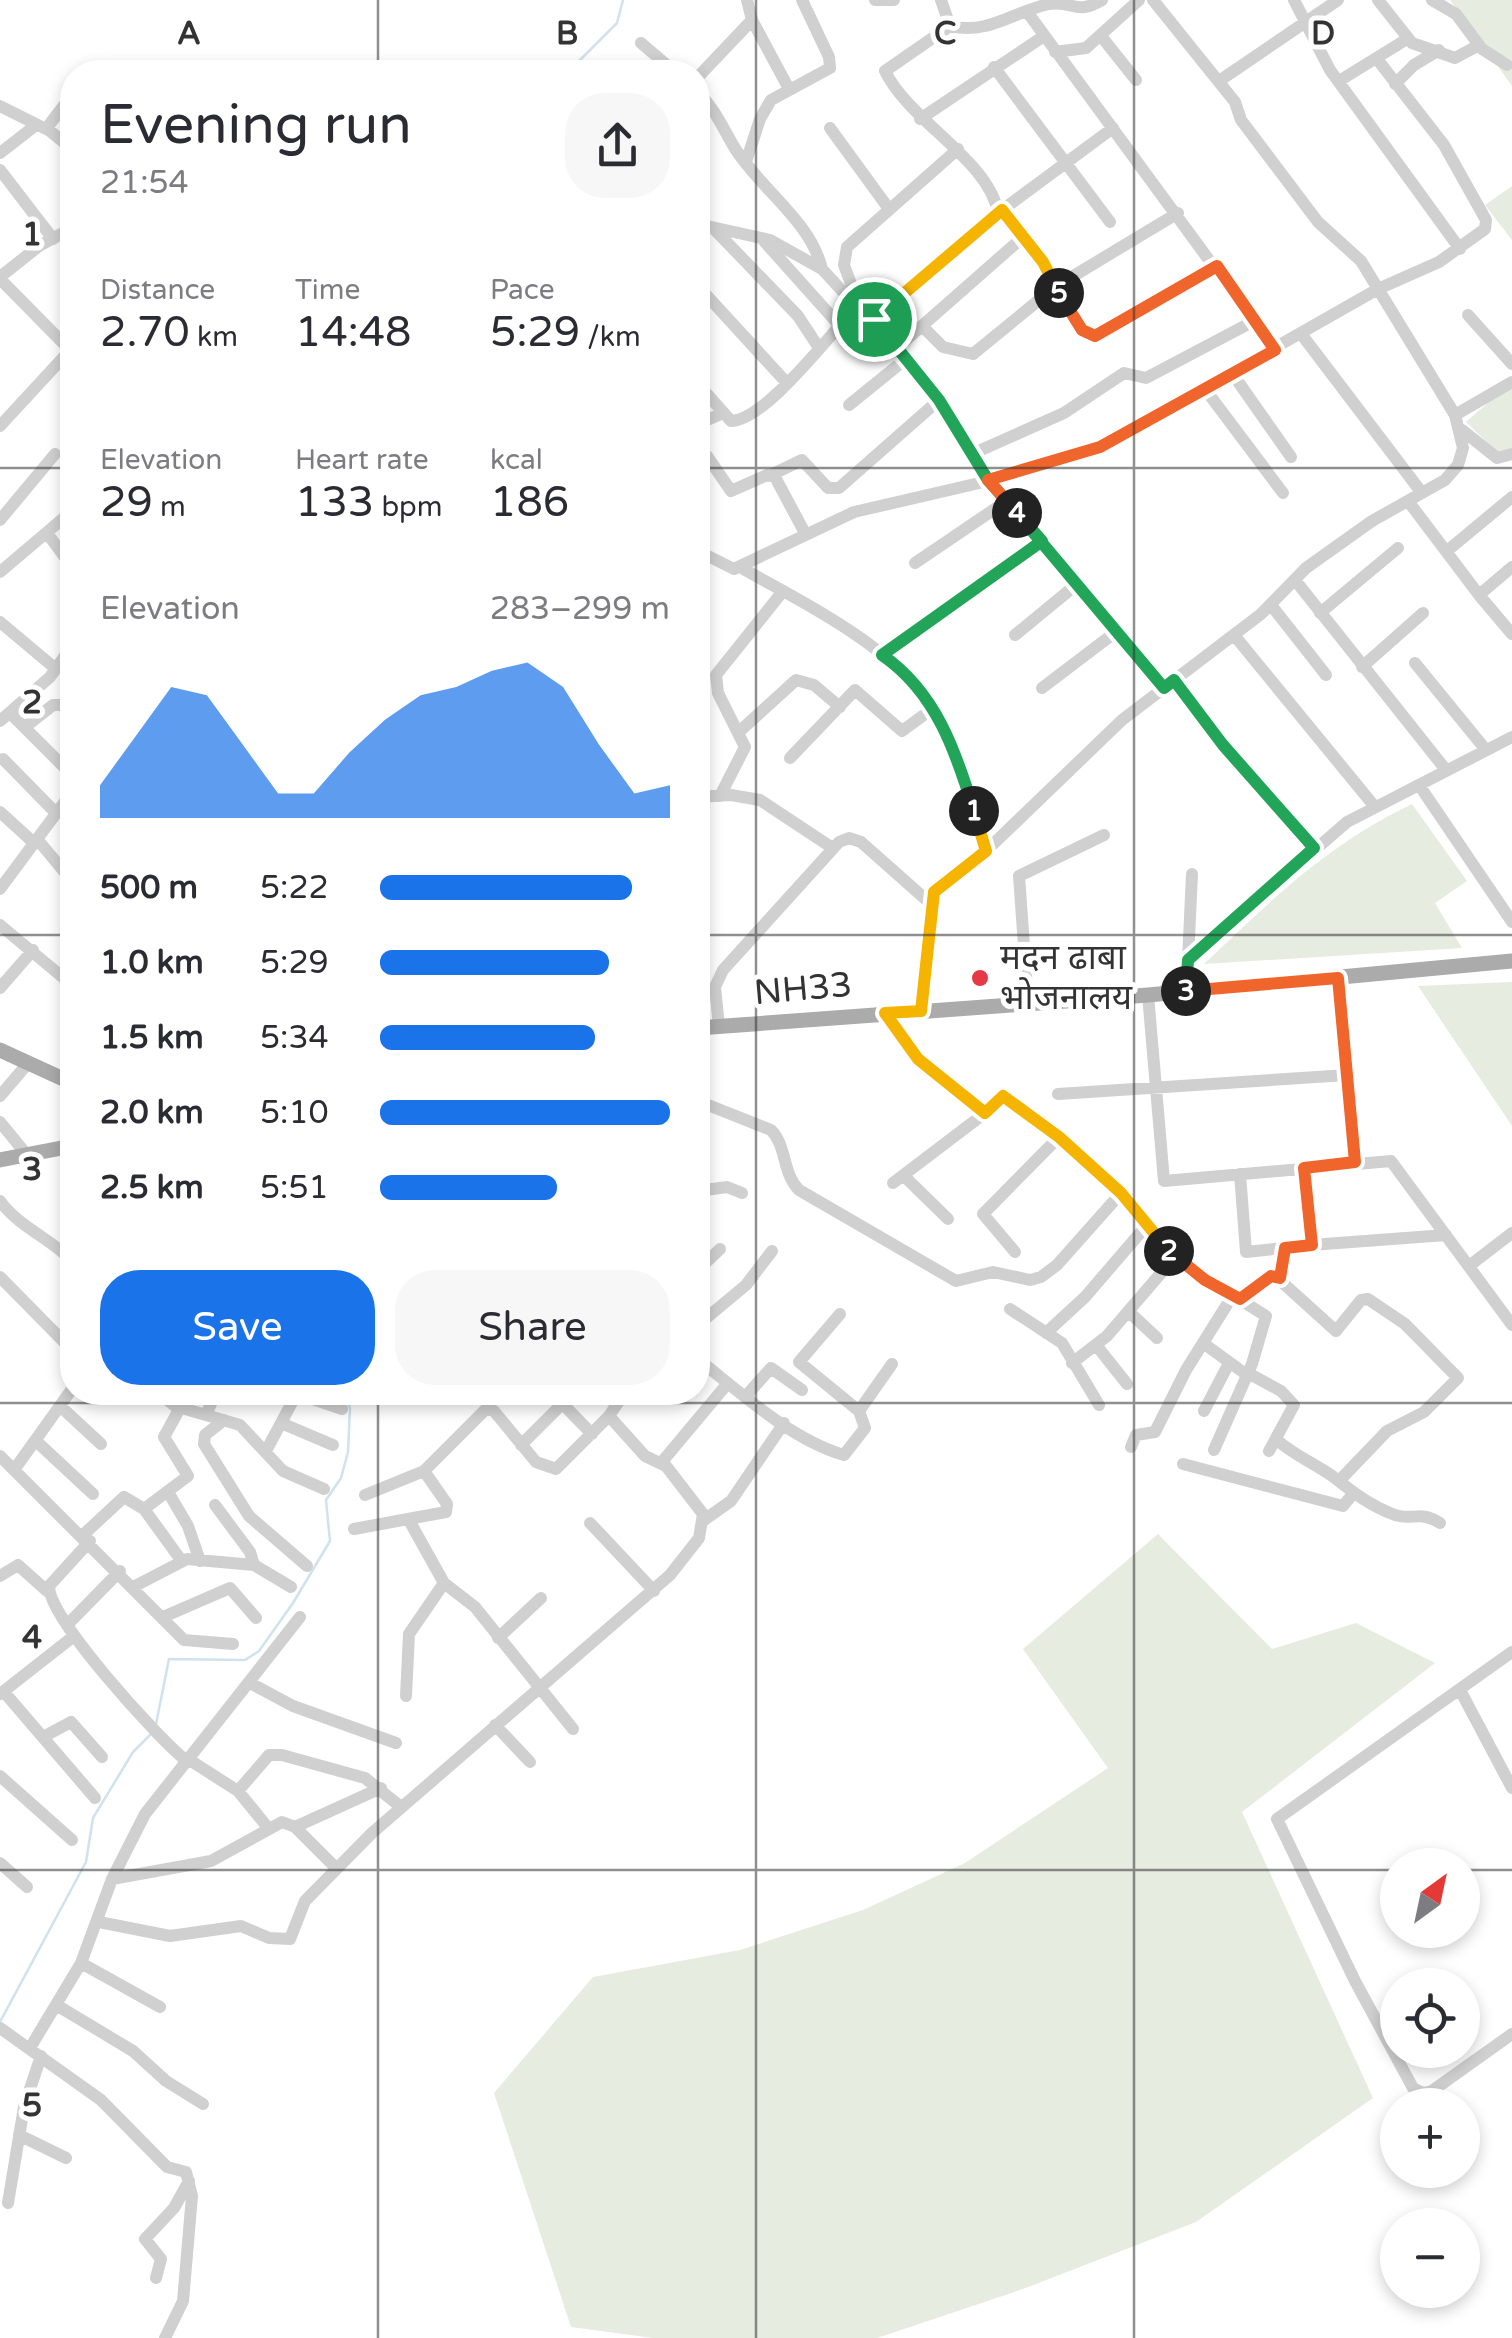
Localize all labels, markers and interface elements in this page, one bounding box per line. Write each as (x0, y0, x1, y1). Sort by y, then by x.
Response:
text: A (177, 15, 201, 53)
text: B (556, 15, 578, 53)
text: C (934, 15, 956, 53)
text: D (1311, 15, 1335, 53)
text: Evening run (100, 93, 412, 159)
button: share (565, 93, 670, 198)
text: 21:54 (100, 164, 189, 202)
text: 1 (22, 216, 42, 254)
pin: 5 (1034, 268, 1084, 318)
text: Distance (100, 273, 215, 307)
text: Time (295, 273, 360, 307)
text: Pace (490, 273, 554, 307)
text: 5 (1050, 276, 1068, 310)
pin (832, 277, 917, 362)
icon: arrive (847, 292, 902, 347)
text: 2.70 (100, 307, 190, 358)
text: 14:48 (295, 307, 411, 358)
text: 5:29 (490, 307, 580, 358)
text: km (190, 320, 238, 354)
text: /km (580, 320, 641, 354)
text: Elevation (100, 443, 222, 477)
text: Heart rate (295, 443, 429, 477)
text: kcal (490, 443, 543, 477)
text: 29 (100, 477, 153, 528)
text: 133 (295, 477, 374, 528)
text: 186 (490, 477, 569, 528)
pin: 4 (992, 488, 1042, 538)
text: m (153, 490, 186, 524)
text: bpm (374, 490, 442, 524)
text: 4 (1008, 496, 1026, 530)
text: Elevation (100, 590, 240, 628)
text: 283–299 m (490, 590, 670, 628)
text: 2 (22, 684, 42, 722)
pin: 1 (949, 786, 999, 836)
text: 1 (965, 794, 983, 828)
text: 500 m (100, 869, 198, 907)
text: 5:22 (260, 869, 329, 907)
place label: मदन ढाबा भोजनालय (1000, 937, 1133, 1019)
text: 1.0 km (100, 944, 204, 982)
text: 5:29 (260, 944, 329, 982)
street label: NH33 (752, 964, 854, 1014)
pin: 3 (1161, 966, 1211, 1016)
marker: मदन ढाबा भोजनालय (969, 967, 991, 989)
text: 3 (1177, 974, 1195, 1008)
text: 1.5 km (100, 1019, 204, 1057)
text: 5:34 (260, 1019, 329, 1057)
text: 2.0 km (100, 1094, 204, 1132)
text: 5:10 (260, 1094, 329, 1132)
text: 3 (22, 1151, 42, 1189)
text: 2.5 km (100, 1169, 204, 1207)
text: 5:51 (260, 1169, 329, 1207)
pin: 2 (1144, 1226, 1194, 1276)
text: 2 (1160, 1234, 1178, 1268)
button: Save (100, 1270, 375, 1385)
button: Share (395, 1270, 670, 1385)
text: 4 (22, 1619, 42, 1657)
north arrow (1380, 1848, 1480, 1948)
map controls (1380, 1848, 1480, 2308)
button: locate (1380, 1968, 1480, 2068)
text: 5 (22, 2087, 42, 2125)
button: + (1380, 2088, 1480, 2188)
button: − (1380, 2208, 1480, 2308)

